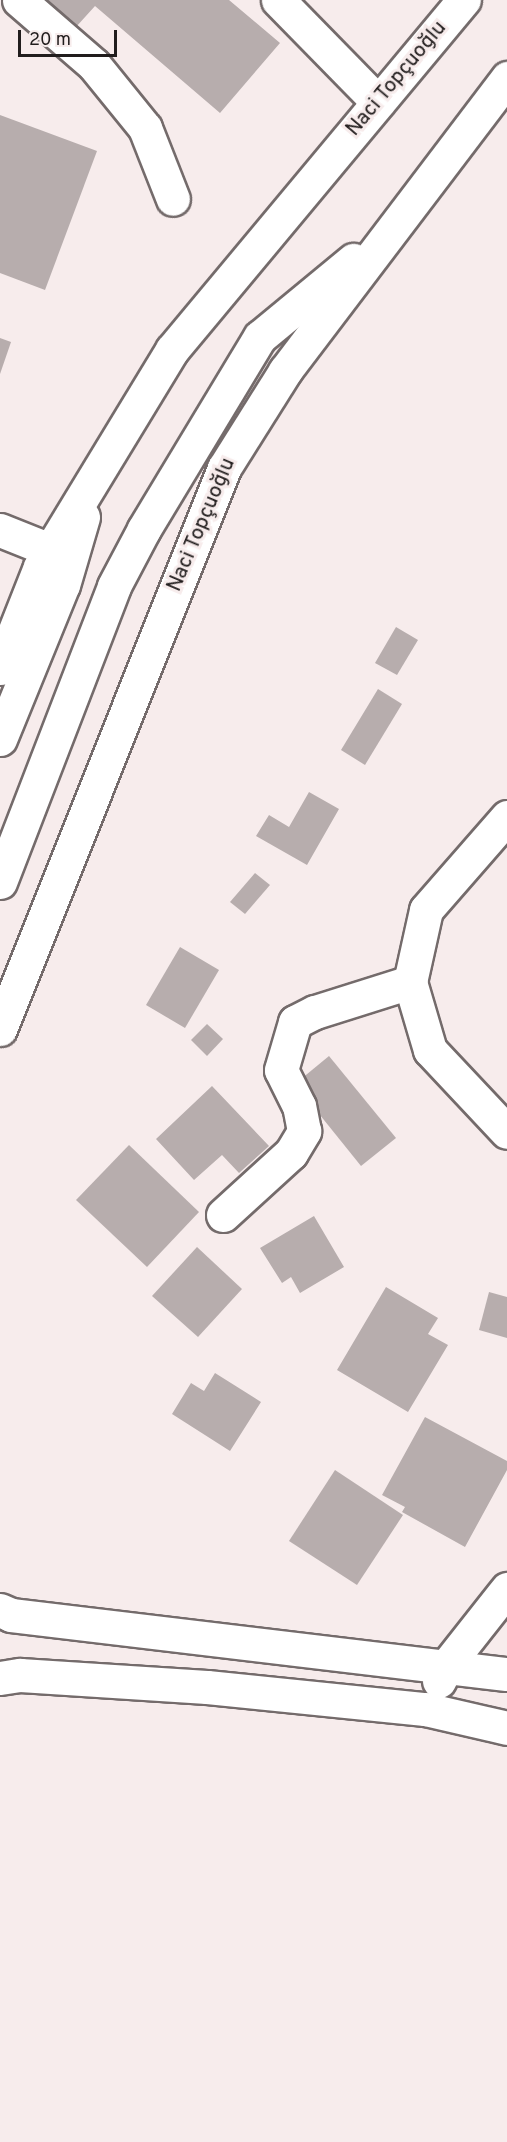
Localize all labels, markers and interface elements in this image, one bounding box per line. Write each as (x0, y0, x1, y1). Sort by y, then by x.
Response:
street label: Naci Topçuoğlu (341, 16, 453, 142)
scale bar (21, 18, 120, 56)
text: 20 m (29, 29, 71, 52)
street label: Naci Topçuoğlu (162, 454, 242, 596)

